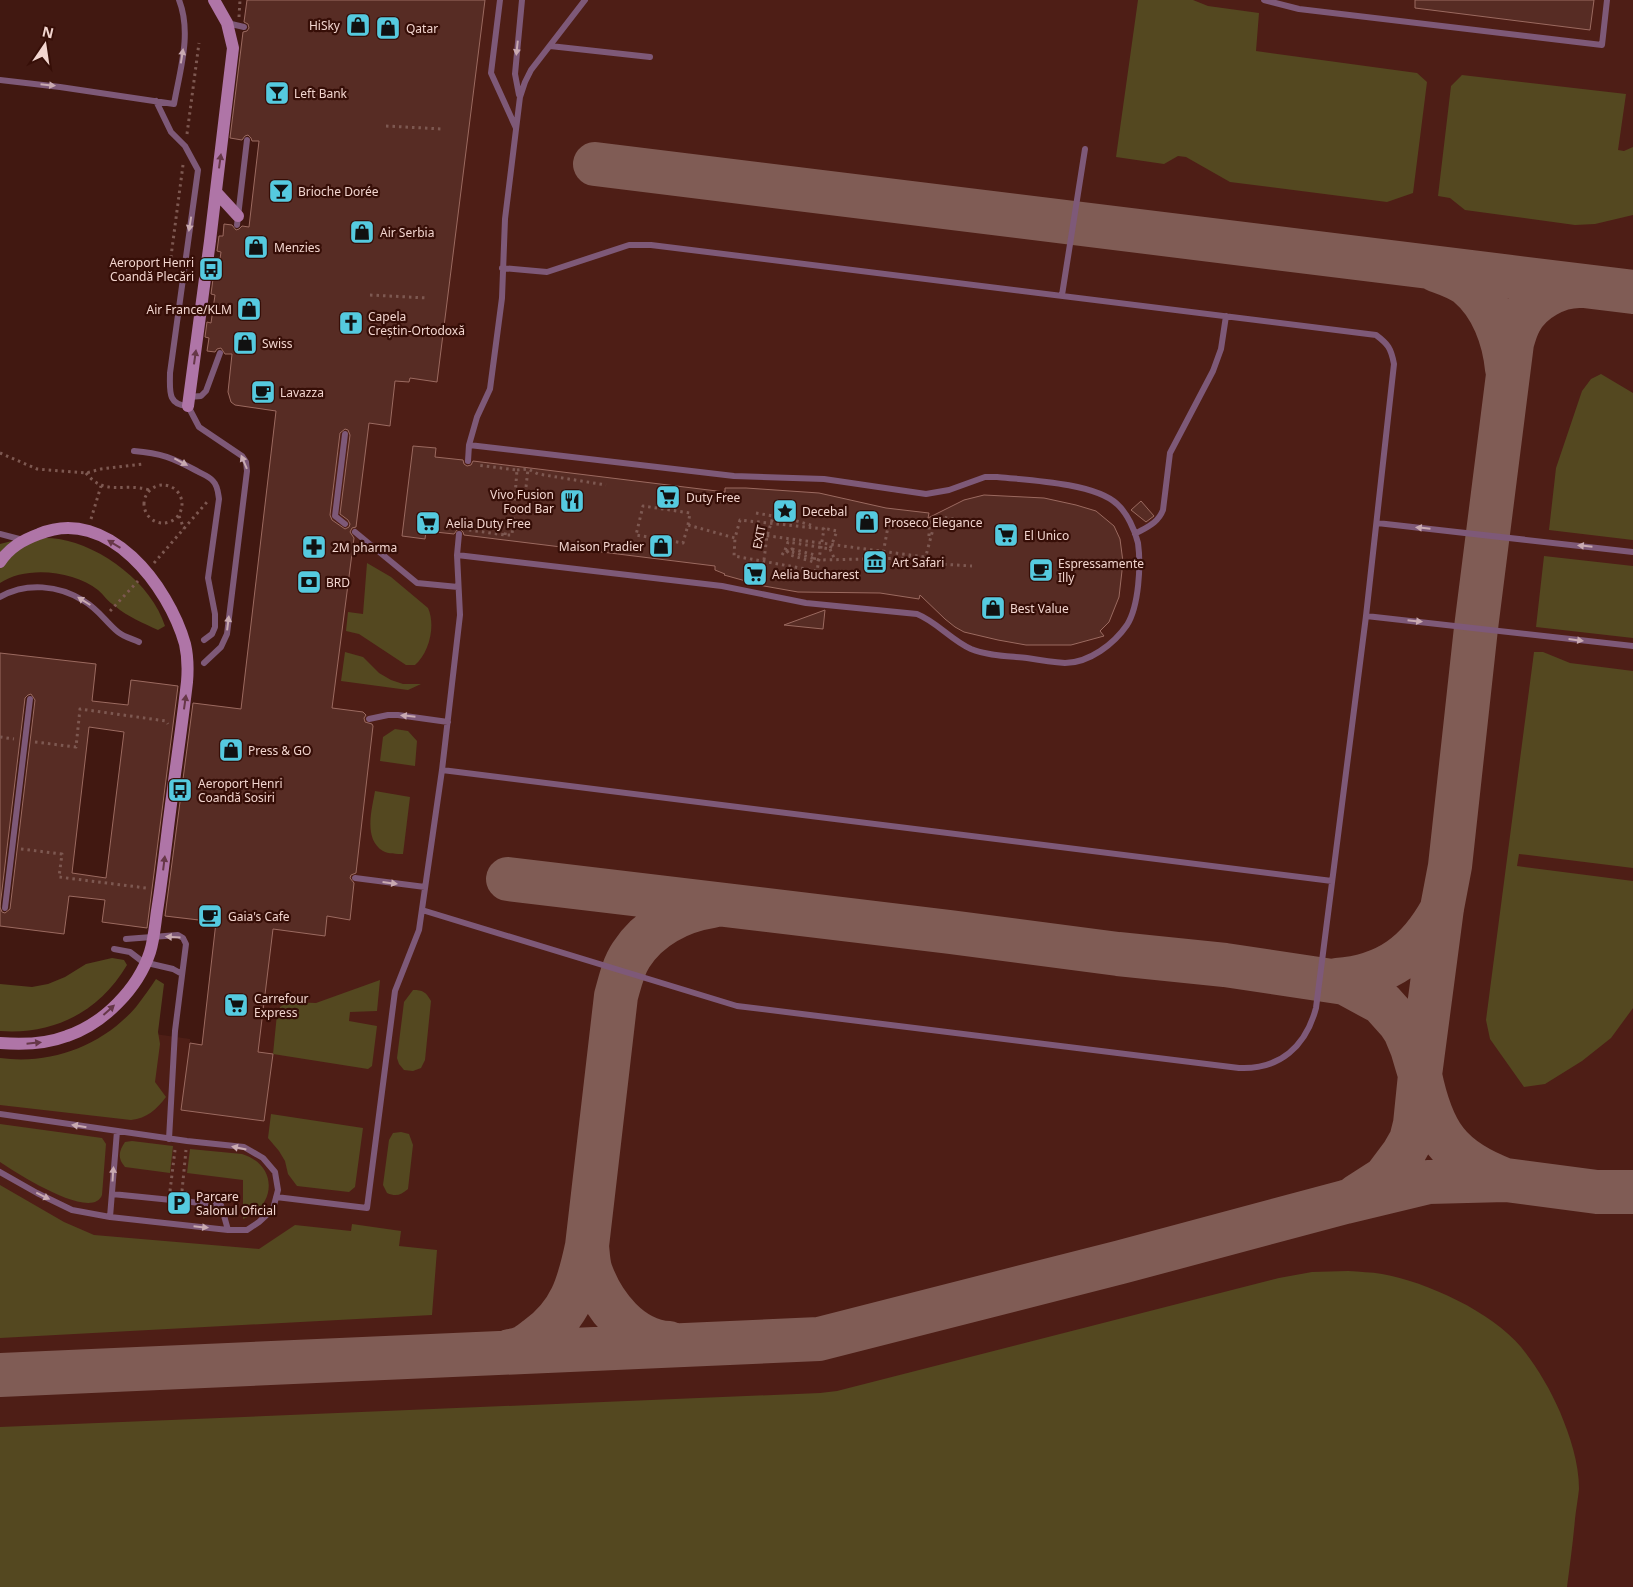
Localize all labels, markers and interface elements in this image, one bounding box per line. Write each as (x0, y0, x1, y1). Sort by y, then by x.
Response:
shop icon: HiSky (345, 12, 371, 38)
shop icon: Qatar (375, 15, 401, 41)
place label: HiSky (309, 17, 341, 34)
north arrow (20, 20, 70, 70)
place label: Qatar (406, 20, 438, 37)
text: N (40, 21, 56, 42)
one-way arrow (513, 41, 521, 57)
one-way arrow (178, 47, 186, 63)
bar icon: Left Bank (264, 80, 290, 106)
one-way arrow (41, 82, 57, 90)
place label: Left Bank (294, 85, 348, 102)
one-way arrow (216, 153, 224, 169)
bar icon: Brioche Dorée (268, 178, 294, 204)
place label: Brioche Dorée (298, 183, 379, 200)
one-way arrow (186, 216, 194, 232)
shop icon: Air Serbia (349, 219, 375, 245)
place label: Air Serbia (380, 224, 434, 241)
shop icon: Menzies (243, 234, 269, 260)
place label: Menzies (274, 239, 321, 256)
place label: Aeroport Henri Coandă Plecări (109, 254, 194, 285)
bus stop icon: Aeroport Henri Coandă Plecări (198, 256, 224, 282)
shop icon: Air France/KLM (236, 296, 262, 322)
place label: Air France/KLM (146, 301, 232, 318)
place label: Capela Creștin-Ortodoxă (368, 308, 465, 339)
church icon: Capela Creștin-Ortodoxă (338, 310, 364, 336)
shop icon: Swiss (232, 330, 258, 356)
place label: Swiss (262, 335, 293, 352)
one-way arrow (192, 349, 200, 365)
cafe icon: Lavazza (250, 379, 276, 405)
place label: Lavazza (280, 384, 324, 401)
one-way arrow (239, 455, 247, 469)
one-way arrow (174, 458, 188, 466)
supermarket icon: Duty Free (655, 484, 681, 510)
place label: Vivo Fusion Food Bar (490, 486, 554, 517)
restaurant icon: Vivo Fusion Food Bar (559, 488, 585, 514)
place label: Duty Free (686, 489, 740, 506)
place icon: Decebal (772, 498, 798, 524)
place label: Decebal (802, 503, 847, 520)
shop icon: Proseco Elegance (854, 509, 880, 535)
supermarket icon: Aelia Duty Free (415, 510, 441, 536)
place label: Proseco Elegance (884, 514, 983, 531)
place label: Aelia Duty Free (446, 515, 531, 532)
supermarket icon: El Unico (993, 522, 1019, 548)
street label: EXIT (748, 523, 770, 551)
one-way arrow (1415, 524, 1431, 532)
place label: El Unico (1024, 527, 1069, 544)
shop icon: Maison Pradier (648, 533, 674, 559)
pharmacy icon: 2M pharma (301, 534, 327, 560)
place label: Maison Pradier (559, 538, 644, 555)
one-way arrow (108, 539, 121, 548)
place label: 2M pharma (332, 539, 397, 556)
one-way arrow (1576, 542, 1592, 550)
museum icon: Art Safari (862, 549, 888, 575)
place label: Art Safari (892, 554, 944, 571)
place label: Espressamente Illy (1058, 555, 1144, 586)
cafe icon: Espressamente Illy (1028, 557, 1054, 583)
supermarket icon: Aelia Bucharest (742, 561, 768, 587)
place label: Aelia Bucharest (772, 566, 860, 583)
bank icon: BRD (296, 569, 322, 595)
place label: BRD (326, 574, 350, 591)
shop icon: Best Value (980, 595, 1006, 621)
one-way arrow (77, 596, 90, 606)
place label: Best Value (1010, 600, 1069, 617)
one-way arrow (224, 614, 232, 630)
one-way arrow (1407, 617, 1423, 625)
one-way arrow (1568, 636, 1584, 644)
one-way arrow (181, 693, 189, 709)
one-way arrow (400, 712, 416, 720)
shop icon: Press & GO (218, 737, 244, 763)
place label: Press & GO (248, 742, 311, 759)
place label: Aeroport Henri Coandă Sosiri (198, 775, 283, 806)
bus stop icon: Aeroport Henri Coandă Sosiri (167, 777, 193, 803)
one-way arrow (160, 854, 168, 870)
one-way arrow (382, 879, 398, 887)
cafe icon: Gaia's Cafe (197, 903, 223, 929)
place label: Gaia's Cafe (228, 908, 290, 925)
one-way arrow (165, 932, 181, 940)
place label: Carrefour Express (254, 990, 309, 1021)
supermarket icon: Carrefour Express (223, 992, 249, 1018)
one-way arrow (102, 1004, 114, 1016)
one-way arrow (27, 1039, 43, 1047)
one-way arrow (70, 1121, 86, 1129)
one-way arrow (231, 1143, 247, 1151)
one-way arrow (110, 1166, 118, 1182)
place label: Parcare Salonul Oficial (196, 1188, 276, 1219)
parking icon: Parcare Salonul Oficial (166, 1190, 192, 1216)
one-way arrow (35, 1192, 50, 1200)
one-way arrow (193, 1223, 209, 1231)

